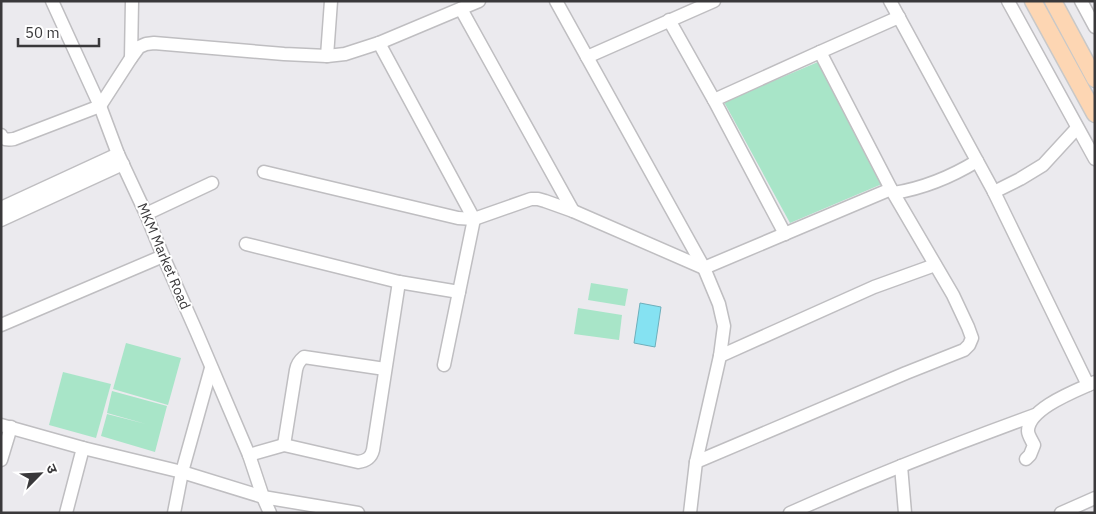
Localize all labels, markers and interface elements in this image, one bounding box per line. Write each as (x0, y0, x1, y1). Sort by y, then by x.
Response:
scale bar (18, 15, 99, 47)
text: 50 m (25, 23, 60, 42)
street label: MKM Market Road (133, 200, 195, 312)
north arrow (15, 449, 65, 499)
text: उ (42, 461, 62, 477)

